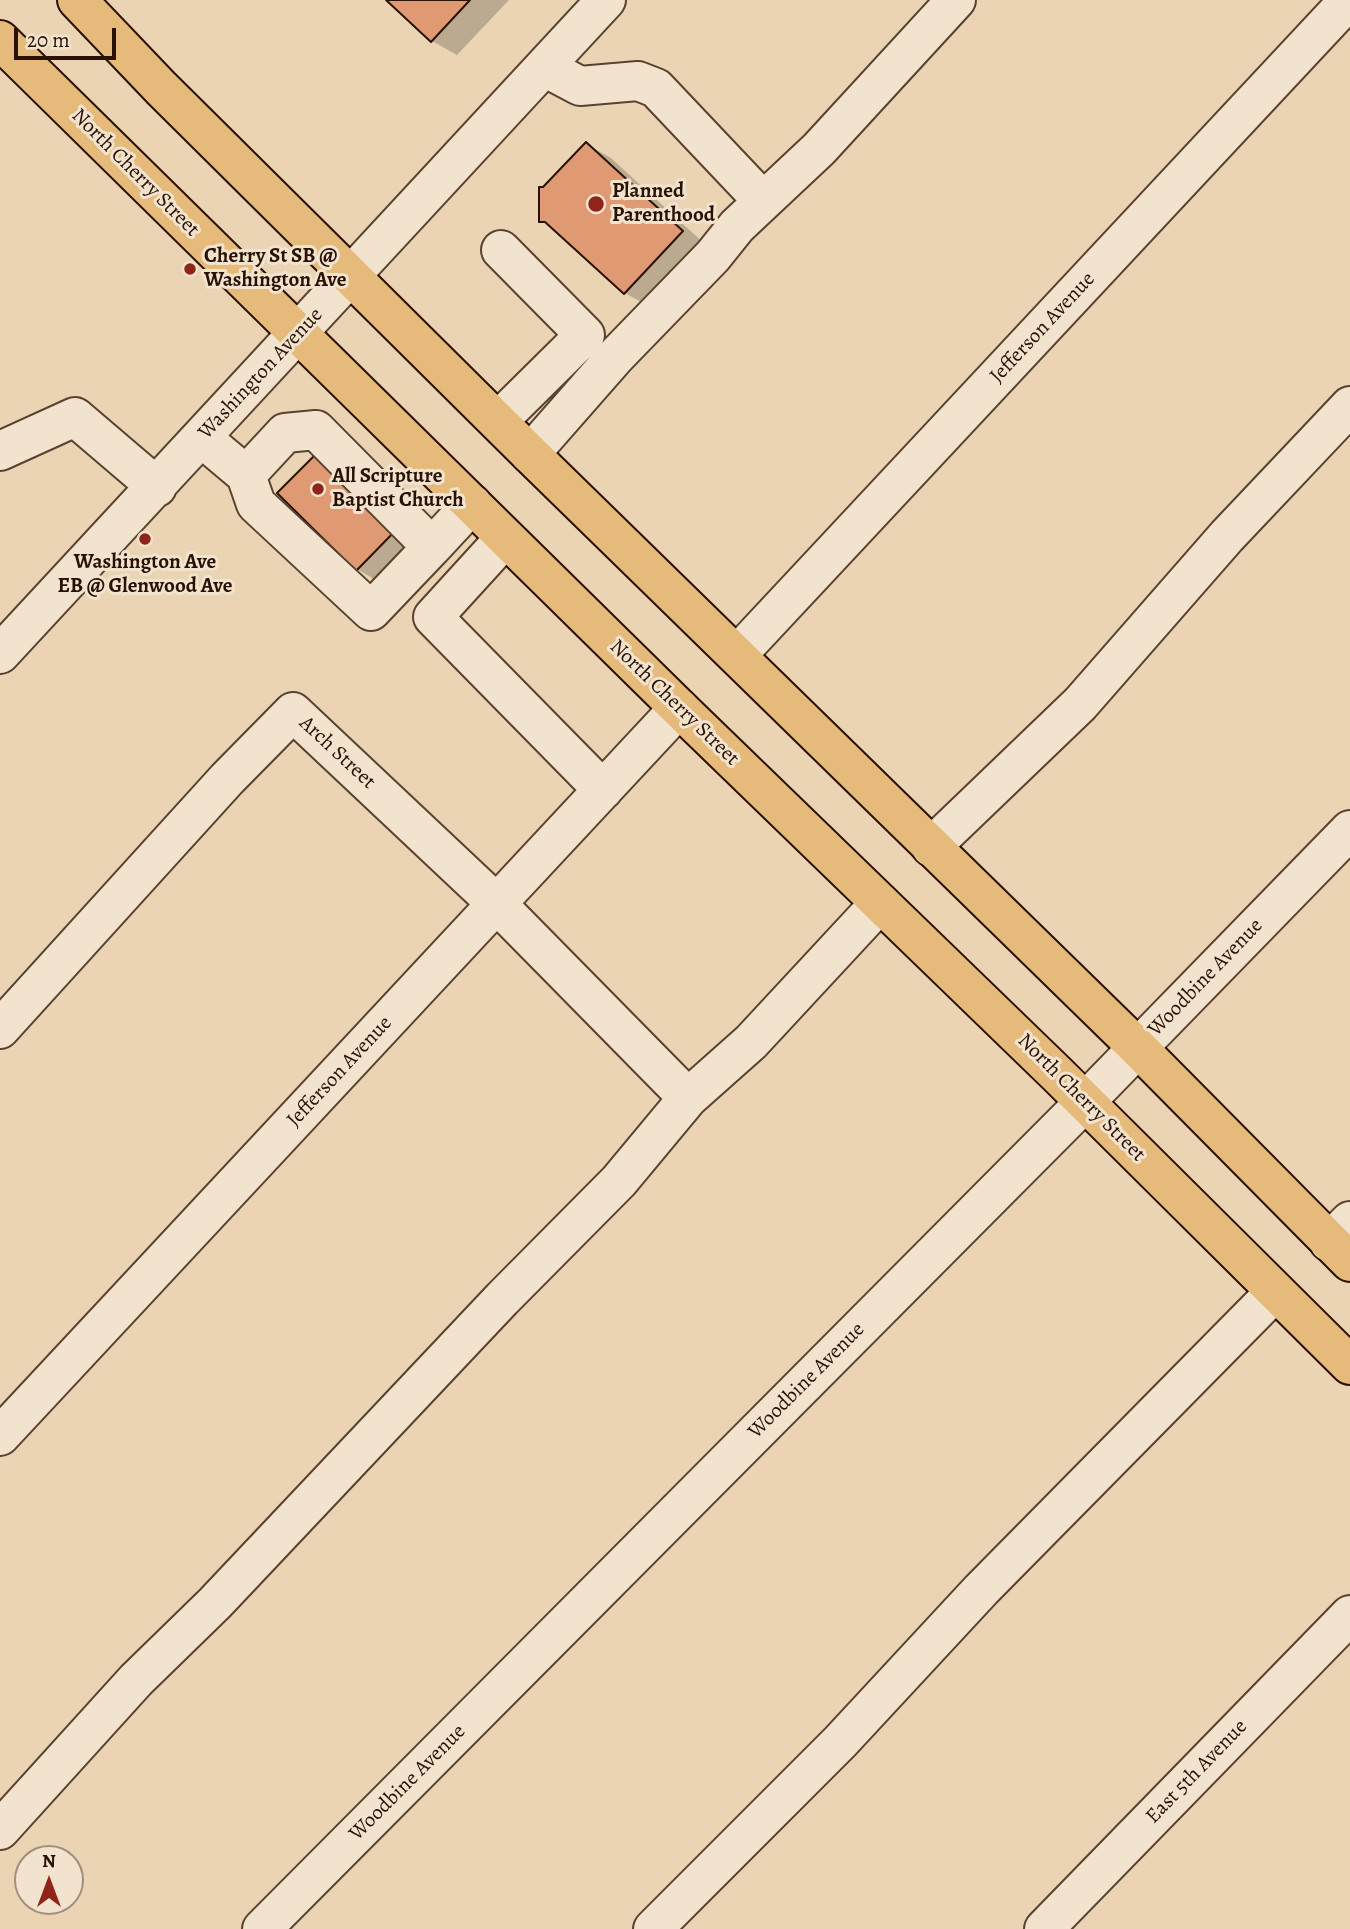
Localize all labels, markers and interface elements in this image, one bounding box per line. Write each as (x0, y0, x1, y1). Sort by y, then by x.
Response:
scale bar (18, 14, 119, 58)
text: 20 m (27, 26, 70, 54)
street label: North Cherry Street (66, 104, 204, 242)
place label: Planned Parenthood (612, 179, 715, 229)
marker: Planned Parenthood (586, 194, 606, 214)
place label: Cherry St SB @ Washington Ave (204, 244, 347, 294)
marker: Cherry St SB @ Washington Ave (182, 261, 198, 277)
street label: Jefferson Avenue (985, 267, 1101, 389)
street label: Washington Avenue (194, 303, 328, 445)
place label: All Scripture Baptist Church (332, 464, 464, 514)
marker: All Scripture Baptist Church (310, 481, 326, 497)
marker: Washington Ave EB @ Glenwood Ave (137, 531, 153, 547)
place label: Washington Ave EB @ Glenwood Ave (58, 550, 232, 600)
street label: North Cherry Street (604, 635, 744, 771)
street label: Arch Street (293, 711, 381, 795)
street label: Woodbine Avenue (1143, 914, 1269, 1042)
street label: Jefferson Avenue (282, 1011, 398, 1133)
street label: North Cherry Street (1012, 1029, 1150, 1167)
street label: Woodbine Avenue (744, 1318, 870, 1444)
street label: East 5th Avenue (1141, 1715, 1253, 1829)
street label: Woodbine Avenue (345, 1720, 471, 1846)
north arrow (14, 1845, 84, 1915)
text: N (42, 1848, 56, 1874)

